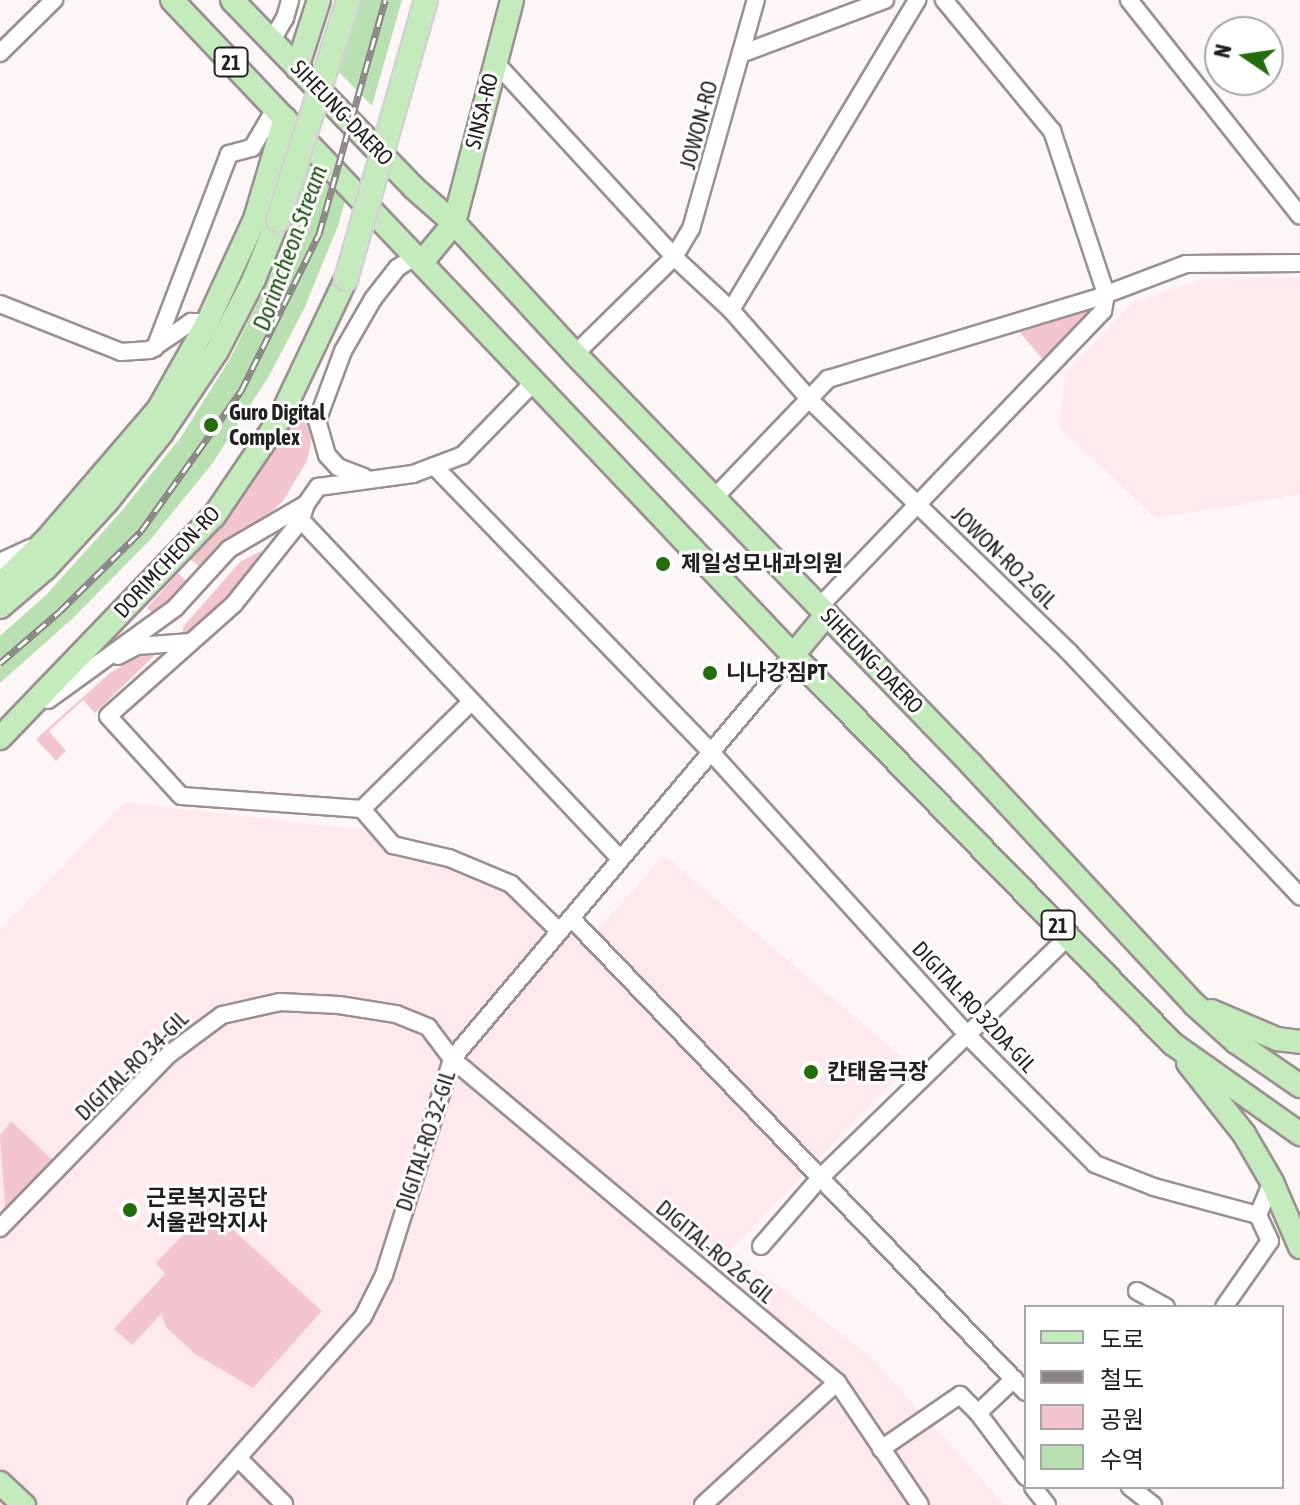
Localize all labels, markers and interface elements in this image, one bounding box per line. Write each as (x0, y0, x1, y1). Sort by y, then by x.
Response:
north arrow (1204, 16, 1284, 96)
text: N (1208, 42, 1237, 60)
road number: 21 (213, 46, 249, 78)
street label: SIHEUNG-DAERO (285, 55, 399, 171)
street label: SINSA-RO (460, 70, 504, 152)
street label: JOWON-RO (675, 78, 723, 172)
water label: Dorimcheon Stream (247, 161, 333, 335)
place label: Guro Digital Complex (229, 399, 325, 450)
marker: Guro Digital Complex (200, 414, 222, 436)
street label: DORIMCHEON-RO (108, 501, 226, 623)
street label: JOWON-RO 2-GIL (946, 502, 1062, 614)
place label: 제일성모내과의원 (681, 551, 843, 577)
marker: 제일성모내과의원 (652, 553, 674, 575)
street label: SIHEUNG-DAERO (815, 603, 929, 719)
place label: 니나강짐PT (726, 660, 827, 686)
marker: 니나강짐PT (701, 664, 719, 682)
road number: 21 (1040, 909, 1076, 941)
street label: DIGITAL-RO 32DA-GIL (907, 936, 1041, 1078)
street label: DIGITAL-RO 34-GIL (70, 1006, 194, 1126)
place label: 칸태움극장 (827, 1059, 928, 1085)
marker: 칸태움극장 (802, 1063, 820, 1081)
street label: DIGITAL-RO 32-GIL (391, 1067, 461, 1215)
place label: 근로복지공단 서울관악지사 (146, 1184, 267, 1236)
street label: DIGITAL-RO 26-GIL (650, 1195, 780, 1309)
marker: 근로복지공단 서울관악지사 (121, 1201, 139, 1219)
legend (1024, 1305, 1284, 1489)
text: 도로 (1100, 1326, 1144, 1353)
text: 철도 (1100, 1366, 1144, 1393)
text: 공원 (1100, 1406, 1144, 1433)
text: 수역 (1100, 1446, 1144, 1473)

